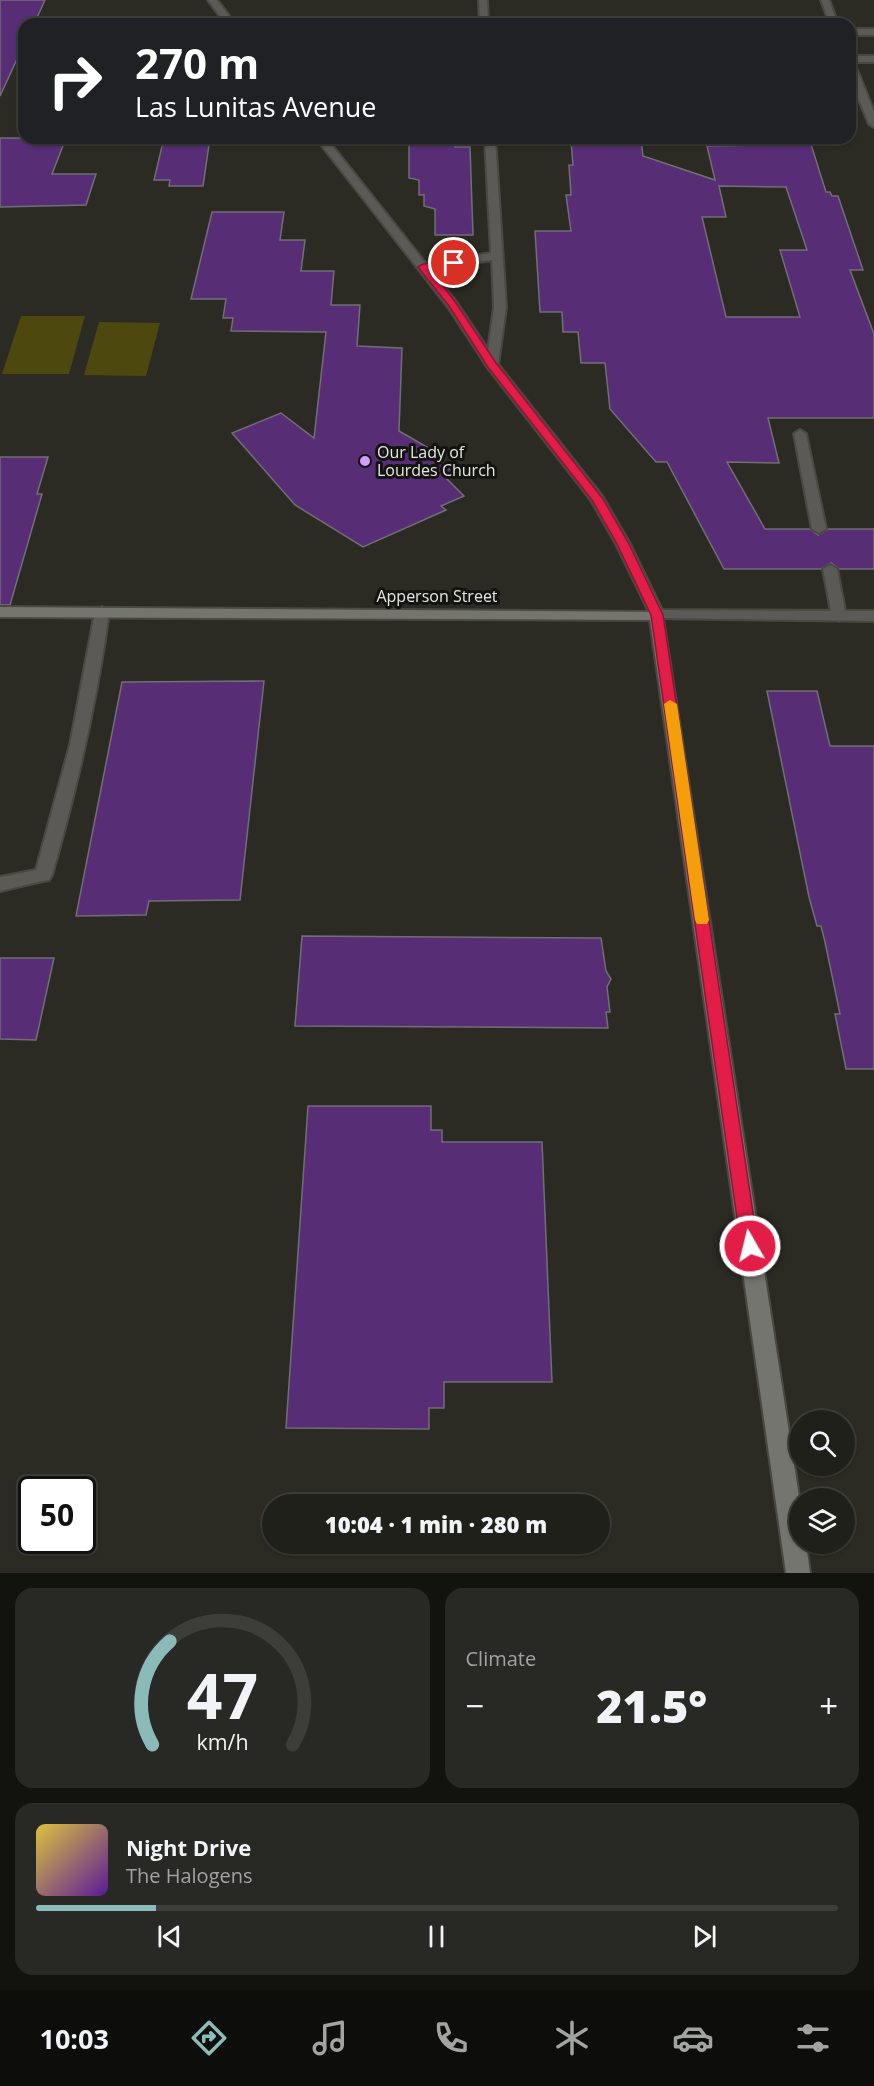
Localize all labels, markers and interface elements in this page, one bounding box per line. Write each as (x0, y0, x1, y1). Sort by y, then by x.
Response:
text: 270 m (135, 34, 259, 91)
icon: right (36, 42, 114, 120)
text: Las Lunitas Avenue (135, 88, 377, 125)
pin (428, 237, 479, 288)
icon: arrive (437, 246, 470, 279)
place label: Our Lady of Lourdes Church (377, 441, 496, 481)
marker: Our Lady of Lourdes Church (358, 454, 372, 468)
street label: Apperson Street (376, 585, 498, 607)
position arrow (718, 1214, 782, 1278)
map controls (789, 1410, 855, 1554)
button: search (789, 1410, 855, 1476)
speed limit sign: 50 (18, 1476, 96, 1554)
button: layers (789, 1488, 855, 1554)
text: 10:04 · 1 min · 280 m (325, 1509, 547, 1539)
text: Climate (466, 1645, 536, 1672)
text: 47 (187, 1652, 258, 1737)
text: 21.5° (596, 1675, 707, 1736)
text: − (466, 1683, 484, 1728)
text: + (819, 1683, 838, 1728)
text: km/h (196, 1727, 248, 1756)
text: Night Drive (126, 1832, 251, 1862)
text: The Halogens (126, 1862, 253, 1889)
icon: previous (153, 1920, 186, 1953)
icon: pause (420, 1920, 453, 1953)
icon: next (688, 1920, 721, 1953)
icon: directions (188, 2017, 230, 2059)
icon: music (309, 2017, 351, 2059)
icon: phone (430, 2017, 472, 2059)
icon: climate (551, 2017, 593, 2059)
icon: car (672, 2017, 714, 2059)
icon: filters (792, 2017, 834, 2059)
text: 10:03 (39, 2020, 109, 2057)

